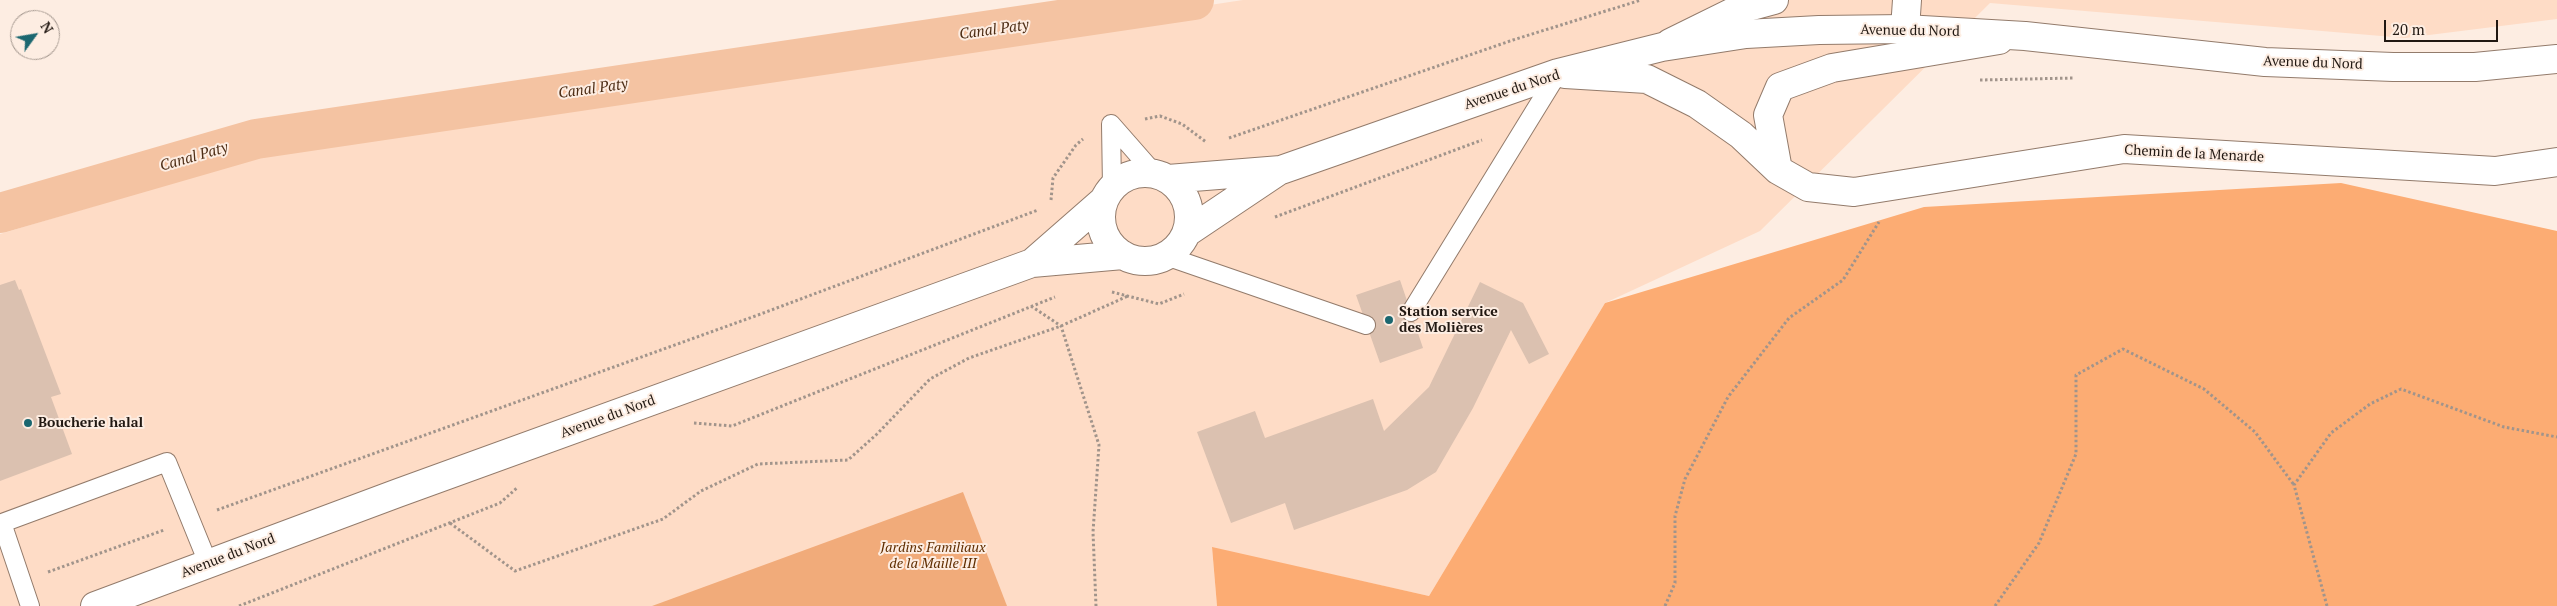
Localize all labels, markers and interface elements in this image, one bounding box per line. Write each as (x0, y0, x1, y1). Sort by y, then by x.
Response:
north arrow (10, 10, 60, 60)
scale bar (2387, 10, 2501, 42)
water label: Canal Paty (958, 16, 1030, 44)
text: N (36, 18, 58, 37)
text: 20 m (2392, 19, 2425, 39)
street label: Avenue du Nord (1860, 22, 1960, 40)
street label: Avenue du Nord (2263, 53, 2363, 73)
street label: Avenue du Nord (1462, 67, 1562, 113)
water label: Canal Paty (557, 75, 629, 103)
water label: Canal Paty (158, 139, 230, 175)
street label: Chemin de la Menarde (2124, 142, 2264, 166)
place label: Station service des Molières (1399, 304, 1498, 336)
marker: Station service des Molières (1383, 314, 1395, 326)
street label: Avenue du Nord (558, 392, 658, 442)
place label: Boucherie halal (38, 415, 143, 431)
marker: Boucherie halal (22, 417, 34, 429)
street label: Avenue du Nord (179, 530, 277, 582)
park label: Jardins Familiaux de la Maille III (880, 540, 986, 572)

